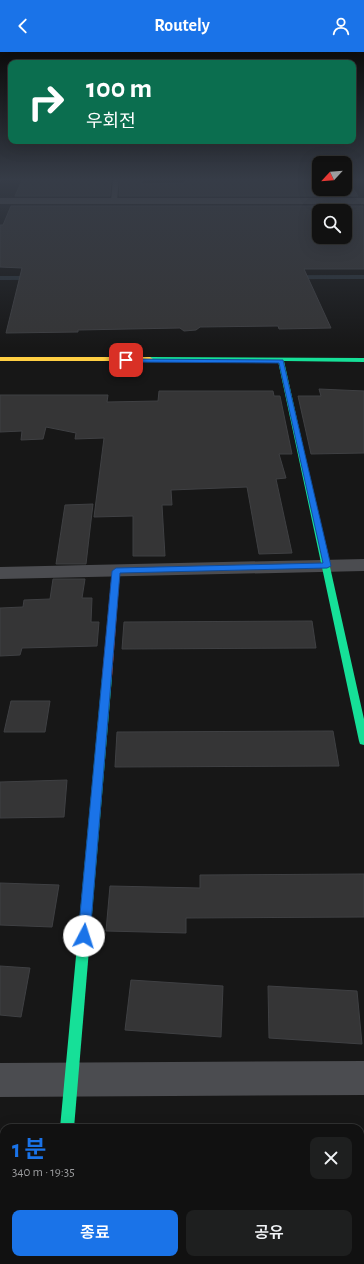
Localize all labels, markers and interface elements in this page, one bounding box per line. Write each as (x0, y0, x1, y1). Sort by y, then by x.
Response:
icon: back (12, 15, 34, 37)
icon: person (330, 15, 352, 37)
text: Routely (154, 17, 210, 35)
text: 100 m (86, 75, 152, 103)
icon: right (20, 76, 72, 128)
text: 우회전 (86, 113, 136, 131)
north arrow (312, 156, 352, 196)
map controls (312, 156, 352, 244)
button: search (312, 204, 352, 244)
pin (109, 343, 143, 377)
icon: arrive (115, 349, 137, 371)
position arrow (63, 915, 105, 957)
button: close (310, 1137, 352, 1179)
text: 1 분 (12, 1138, 46, 1162)
text: 340 m · 19:35 (12, 1166, 75, 1179)
button: 종료 (12, 1210, 178, 1256)
button: 공유 (186, 1210, 352, 1256)

